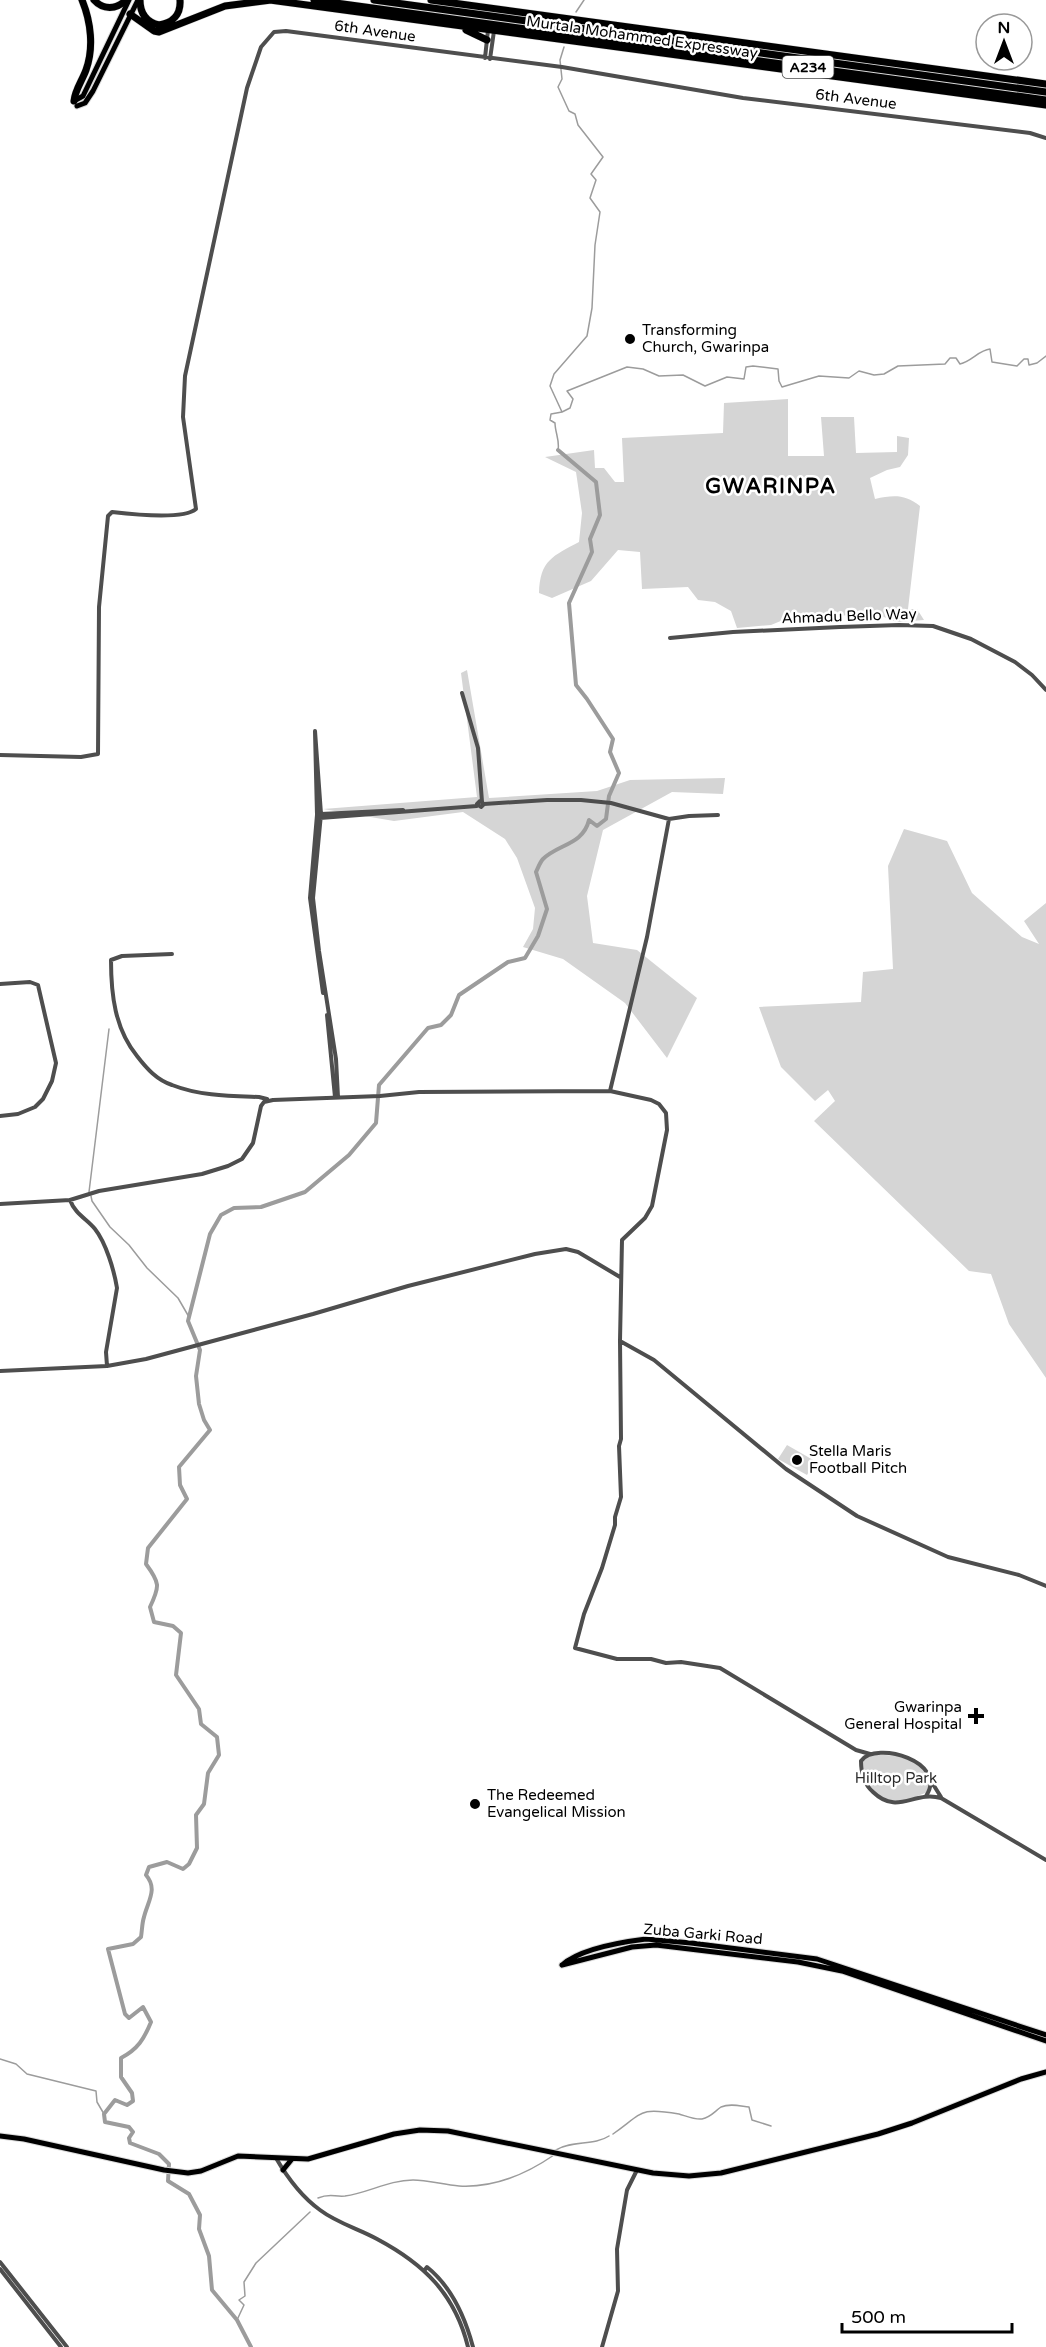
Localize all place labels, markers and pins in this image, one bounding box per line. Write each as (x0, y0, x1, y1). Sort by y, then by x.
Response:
place label: Transforming Church, Gwarinpa (642, 321, 769, 356)
marker: Transforming Church, Gwarinpa (623, 332, 637, 346)
place label: Stella Maris Football Pitch (809, 1442, 907, 1477)
marker: Stella Maris Football Pitch (790, 1453, 804, 1467)
place label: Gwarinpa General Hospital (844, 1698, 962, 1733)
marker: Gwarinpa General Hospital (967, 1707, 985, 1725)
place label: The Redeemed Evangelical Mission (487, 1786, 626, 1821)
marker: The Redeemed Evangelical Mission (468, 1797, 482, 1811)

